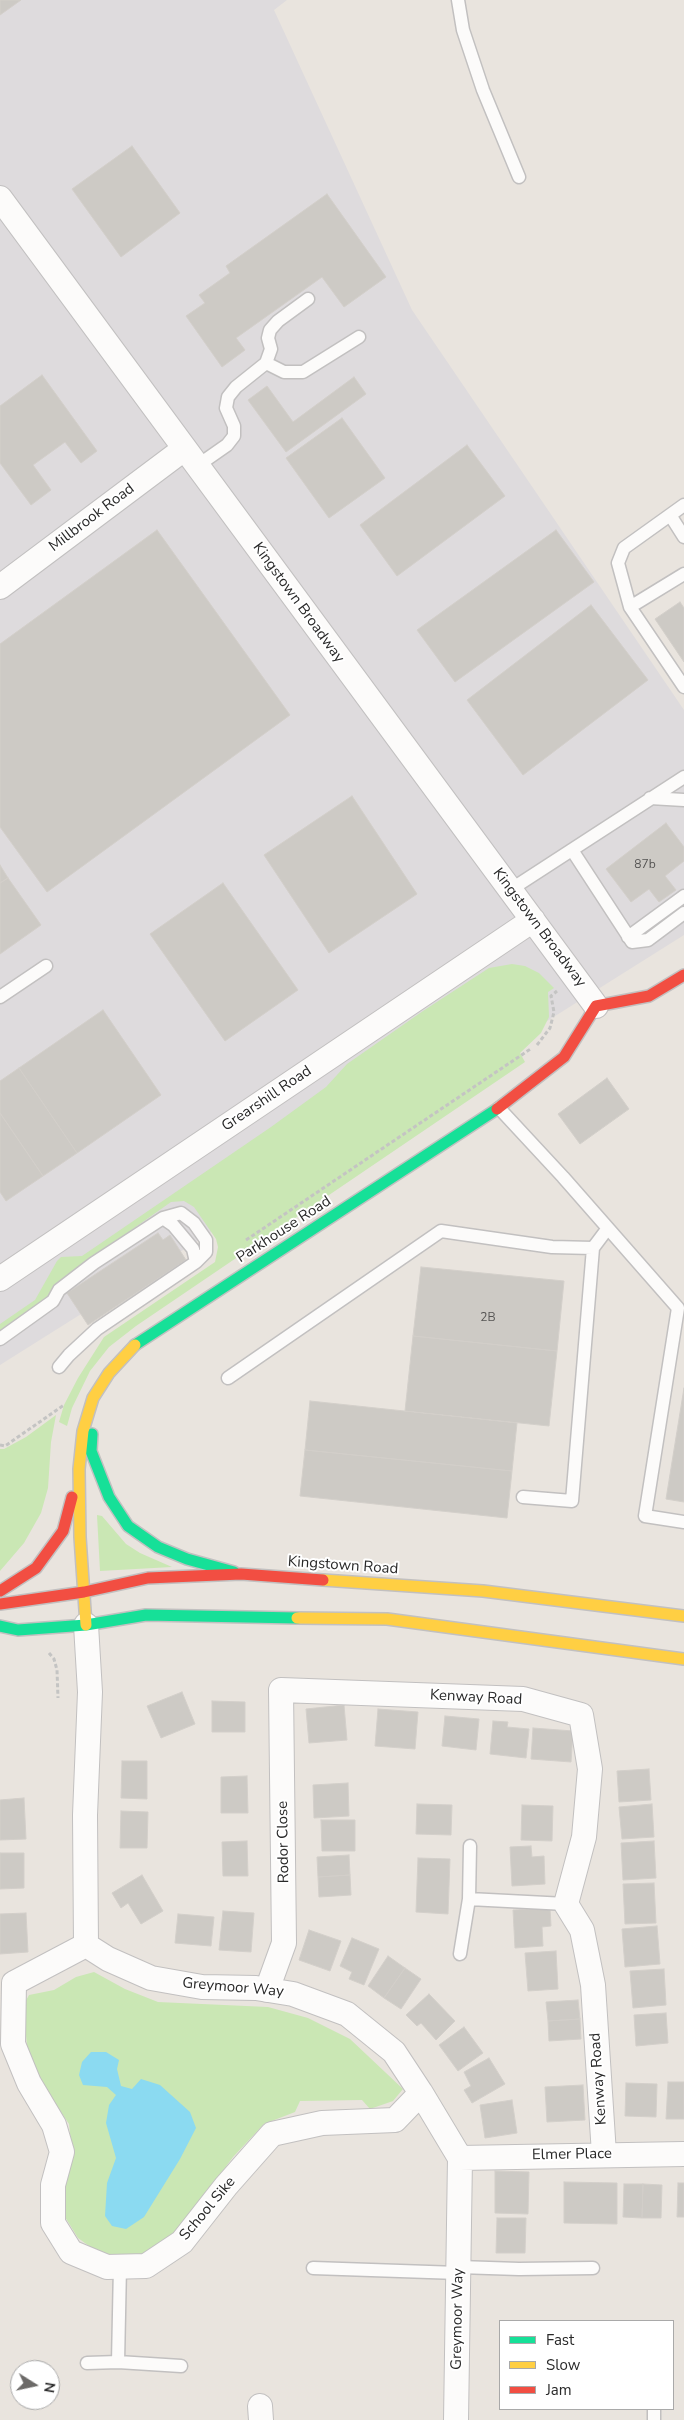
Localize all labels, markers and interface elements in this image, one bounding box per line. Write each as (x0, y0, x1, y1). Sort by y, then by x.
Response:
street label: Millbrook Road (46, 480, 138, 556)
street label: Kingstown Broadway (248, 539, 348, 667)
house number: 87b (634, 858, 656, 872)
street label: Kingstown Broadway (488, 865, 590, 991)
street label: Grearshill Road (219, 1062, 315, 1136)
street label: Parkhouse Road (233, 1193, 335, 1267)
house number: 2B (480, 1311, 496, 1325)
street label: Kingstown Road (287, 1553, 399, 1579)
street label: Kenway Road (429, 1687, 523, 1709)
street label: Rodor Close (274, 1801, 294, 1883)
street label: Greymoor Way (182, 1975, 284, 2001)
street label: Kenway Road (587, 2032, 611, 2126)
street label: Elmer Place (532, 2145, 612, 2165)
street label: School Sike (176, 2173, 240, 2245)
street label: Greymoor Way (448, 2268, 468, 2370)
legend (499, 2320, 674, 2410)
text: Fast (546, 2330, 574, 2350)
text: Slow (546, 2355, 580, 2375)
north arrow (10, 2360, 60, 2410)
text: Jam (546, 2380, 572, 2400)
text: N (39, 2381, 60, 2394)

